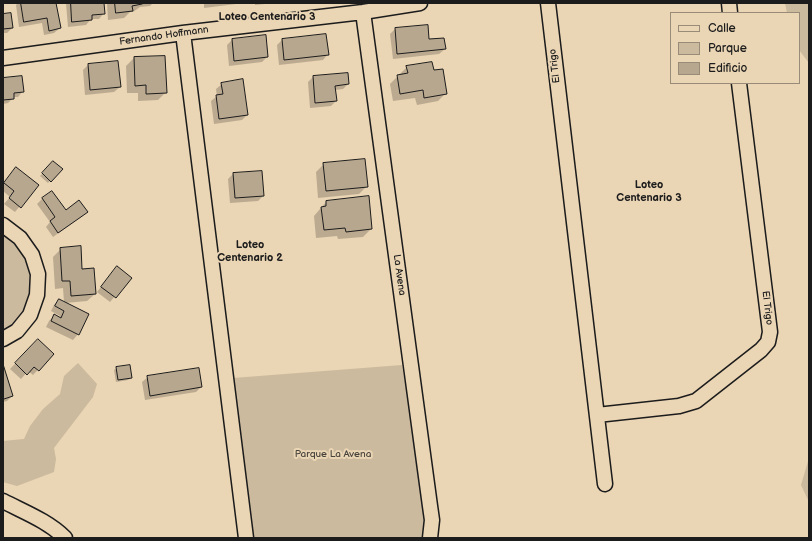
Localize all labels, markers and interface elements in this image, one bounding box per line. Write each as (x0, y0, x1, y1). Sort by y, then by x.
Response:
district label: Loteo Centenario 3 (219, 10, 315, 24)
legend (670, 12, 800, 84)
text: Calle (708, 21, 736, 36)
street label: Fernando Hoffmann (119, 24, 209, 48)
text: Parque (708, 41, 747, 56)
street label: El Trigo (547, 48, 563, 84)
text: Edificio (708, 61, 747, 76)
district label: Loteo Centenario 3 (616, 178, 682, 204)
district label: Loteo Centenario 2 (217, 238, 283, 264)
street label: La Avena (390, 254, 408, 296)
street label: El Trigo (759, 290, 775, 326)
park label: Parque La Avena (295, 448, 371, 460)

